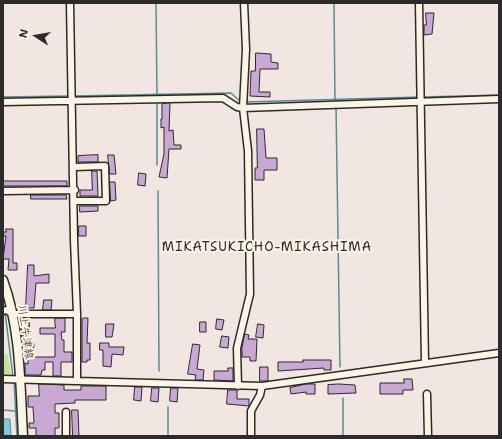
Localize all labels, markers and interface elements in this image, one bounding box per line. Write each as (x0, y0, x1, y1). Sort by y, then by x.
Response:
north arrow (16, 16, 56, 56)
text: N (16, 28, 32, 39)
district label: MIKATSUKICHO-MIKASHIMA (162, 240, 372, 256)
street label: 川上牛津線 (15, 304, 35, 360)

